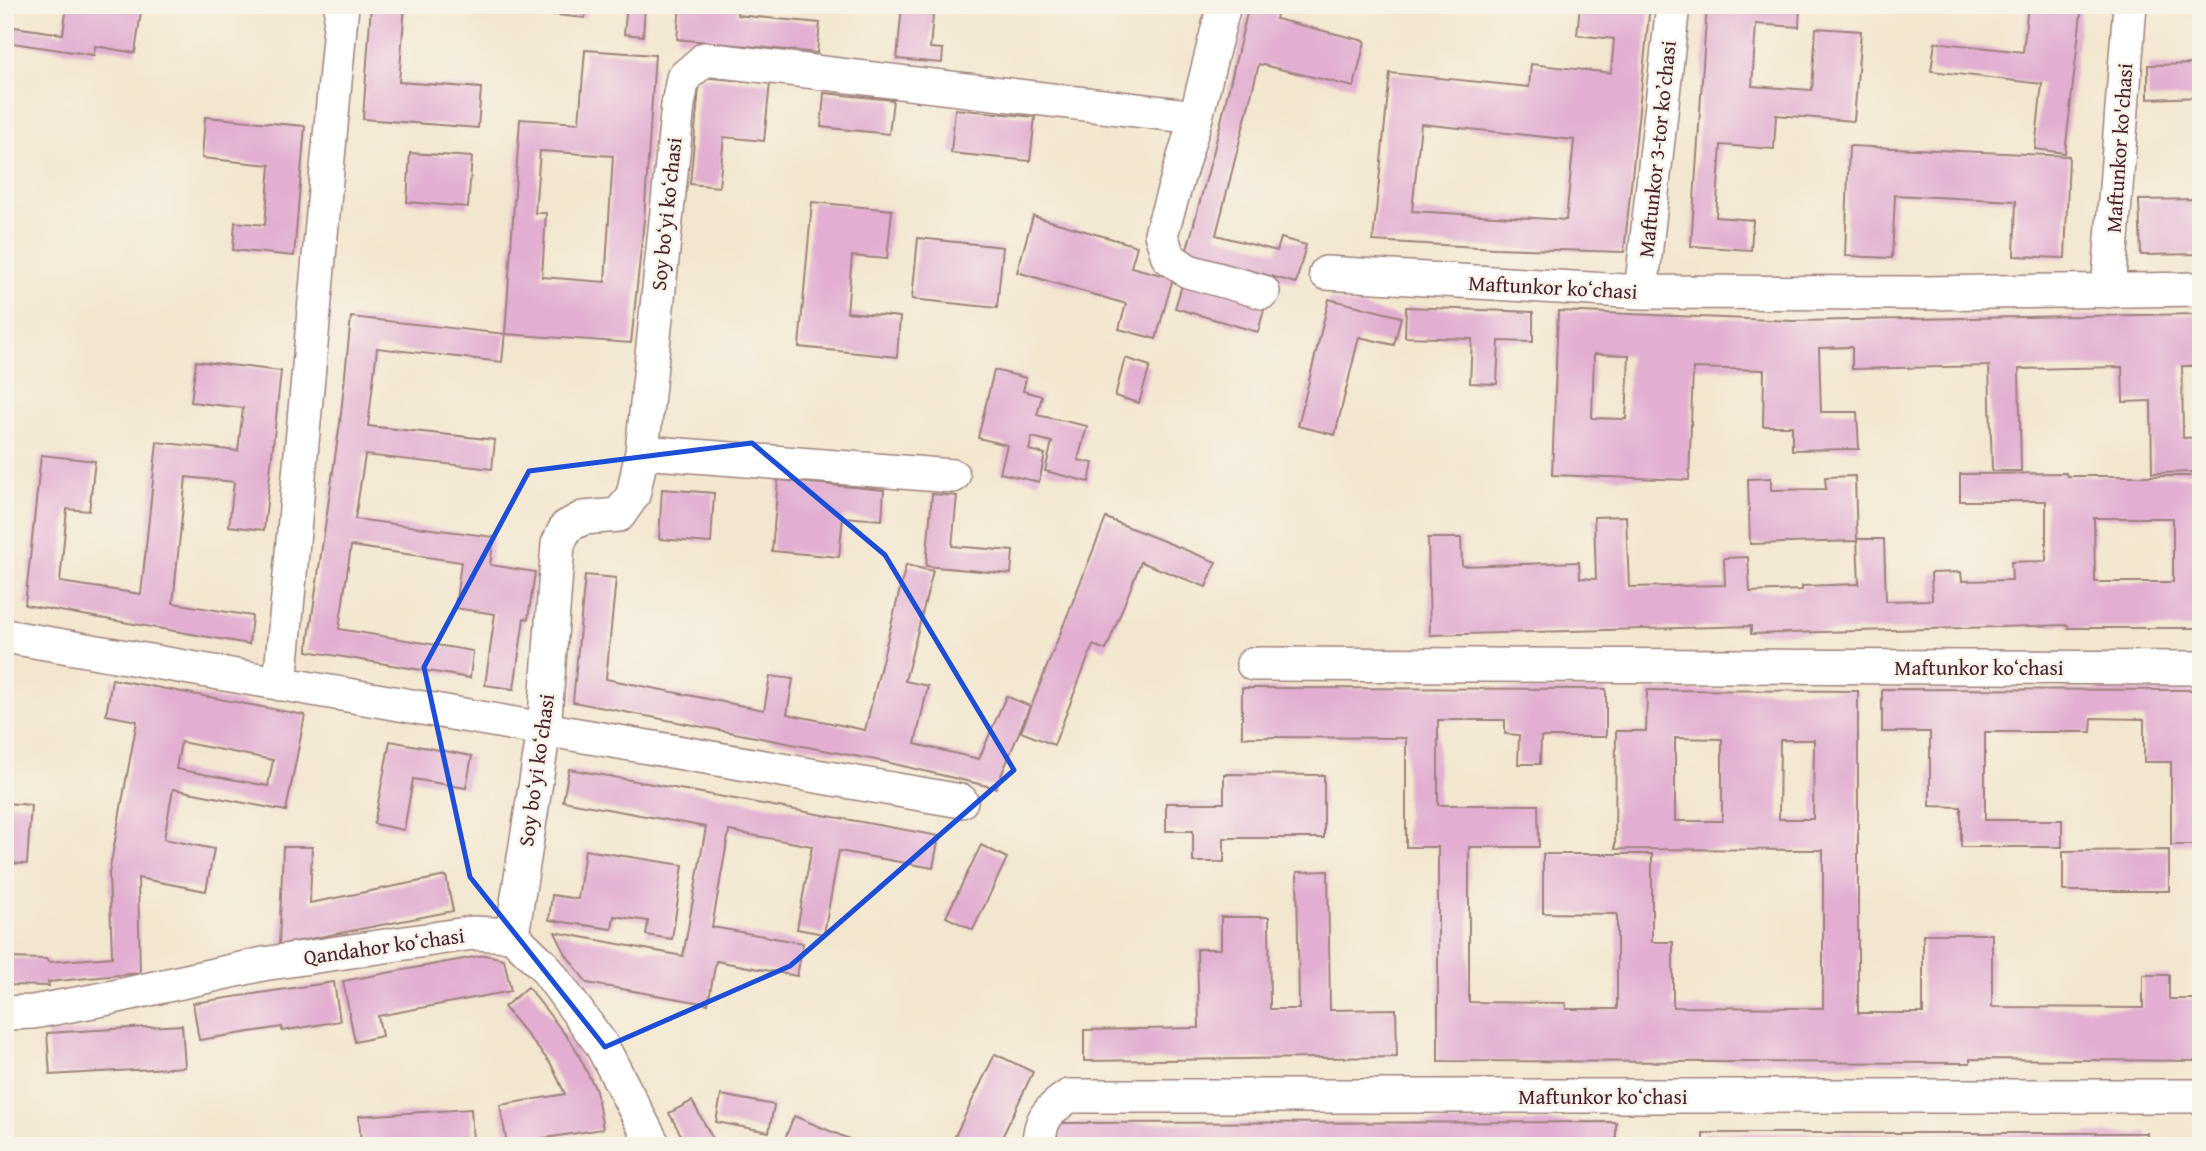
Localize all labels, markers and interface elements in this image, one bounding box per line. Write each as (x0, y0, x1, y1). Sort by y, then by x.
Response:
street label: Maftunkor 3-tor koʼchasi (1630, 39, 1684, 259)
street label: Maftunkor ko'chasi (2098, 62, 2140, 234)
street label: Soy boʻyi koʻchasi (643, 136, 689, 292)
street label: Maftunkor koʻchasi (1468, 267, 1638, 307)
street label: Maftunkor koʻchasi (1894, 652, 2064, 683)
street label: Soy boʻyi koʻchasi (510, 692, 562, 848)
street label: Qandahor koʻchasi (302, 919, 466, 973)
street label: Maftunkor koʻchasi (1518, 1081, 1688, 1112)

